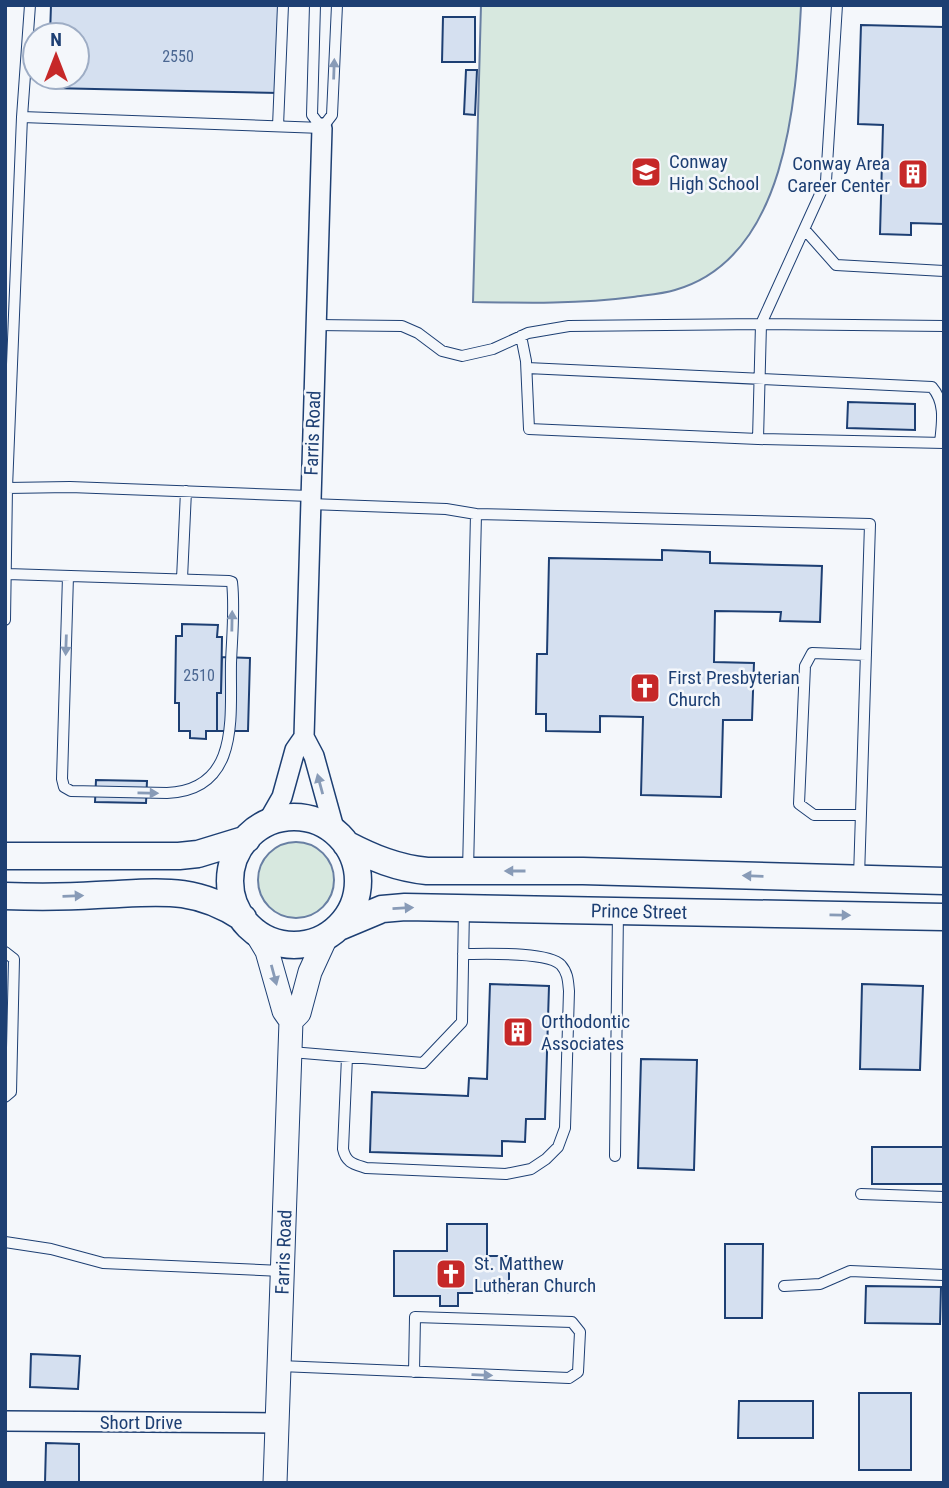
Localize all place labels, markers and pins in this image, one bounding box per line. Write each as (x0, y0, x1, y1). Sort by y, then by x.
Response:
place label: Conway High School (669, 150, 759, 195)
place label: Conway Area Career Center (787, 152, 890, 197)
school or university icon: Conway High School (629, 155, 663, 189)
building icon: Conway Area Career Center (896, 157, 930, 191)
place label: First Presbyterian Church (668, 666, 800, 711)
church icon: First Presbyterian Church (628, 671, 662, 705)
place label: Orthodontic Associates (541, 1010, 630, 1055)
building icon: Orthodontic Associates (501, 1015, 535, 1049)
place label: St. Matthew Lutheran Church (474, 1252, 596, 1297)
church icon: St. Matthew Lutheran Church (434, 1257, 468, 1291)

